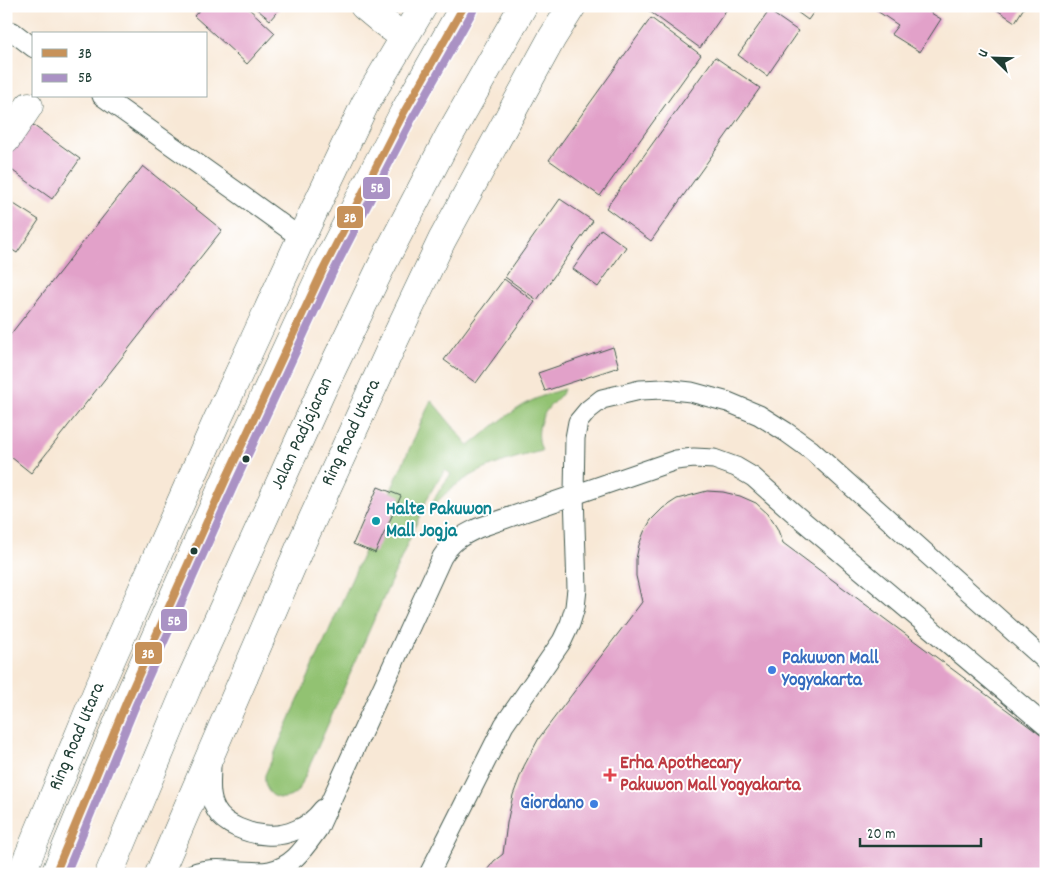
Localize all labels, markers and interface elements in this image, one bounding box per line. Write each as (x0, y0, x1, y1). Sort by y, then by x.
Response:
legend (32, 32, 208, 98)
north arrow (970, 32, 1020, 82)
text: 3B (78, 44, 92, 66)
text: U (973, 46, 994, 61)
text: 5B (78, 68, 92, 90)
line badge: 5B (362, 176, 391, 200)
text: 5B (370, 179, 384, 199)
line badge: 3B (336, 205, 364, 229)
text: 3B (344, 209, 357, 229)
street label: Jalan Padjajaran (265, 373, 341, 495)
street label: Ring Road Utara (315, 374, 389, 491)
unlabelled marker (241, 454, 251, 464)
place label: Halte Pakuwon Mall Jogja (386, 497, 492, 546)
marker: Halte Pakuwon Mall Jogja (370, 515, 382, 527)
unlabelled marker (189, 546, 199, 556)
line badge: 5B (160, 608, 188, 632)
text: 5B (167, 612, 181, 632)
line badge: 3B (134, 641, 163, 665)
text: 3B (142, 645, 155, 665)
place label: Pakuwon Mall Yogyakarta (781, 646, 879, 695)
marker: Pakuwon Mall Yogyakarta (766, 664, 778, 676)
street label: Ring Road Utara (43, 678, 113, 795)
place label: Erha Apothecary Pakuwon Mall Yogyakarta (620, 751, 802, 800)
marker: Erha Apothecary Pakuwon Mall Yogyakarta (604, 769, 616, 781)
place label: Giordano (520, 791, 585, 818)
marker: Giordano (588, 798, 600, 810)
scale bar (860, 815, 981, 847)
text: 20 m (867, 824, 895, 846)

